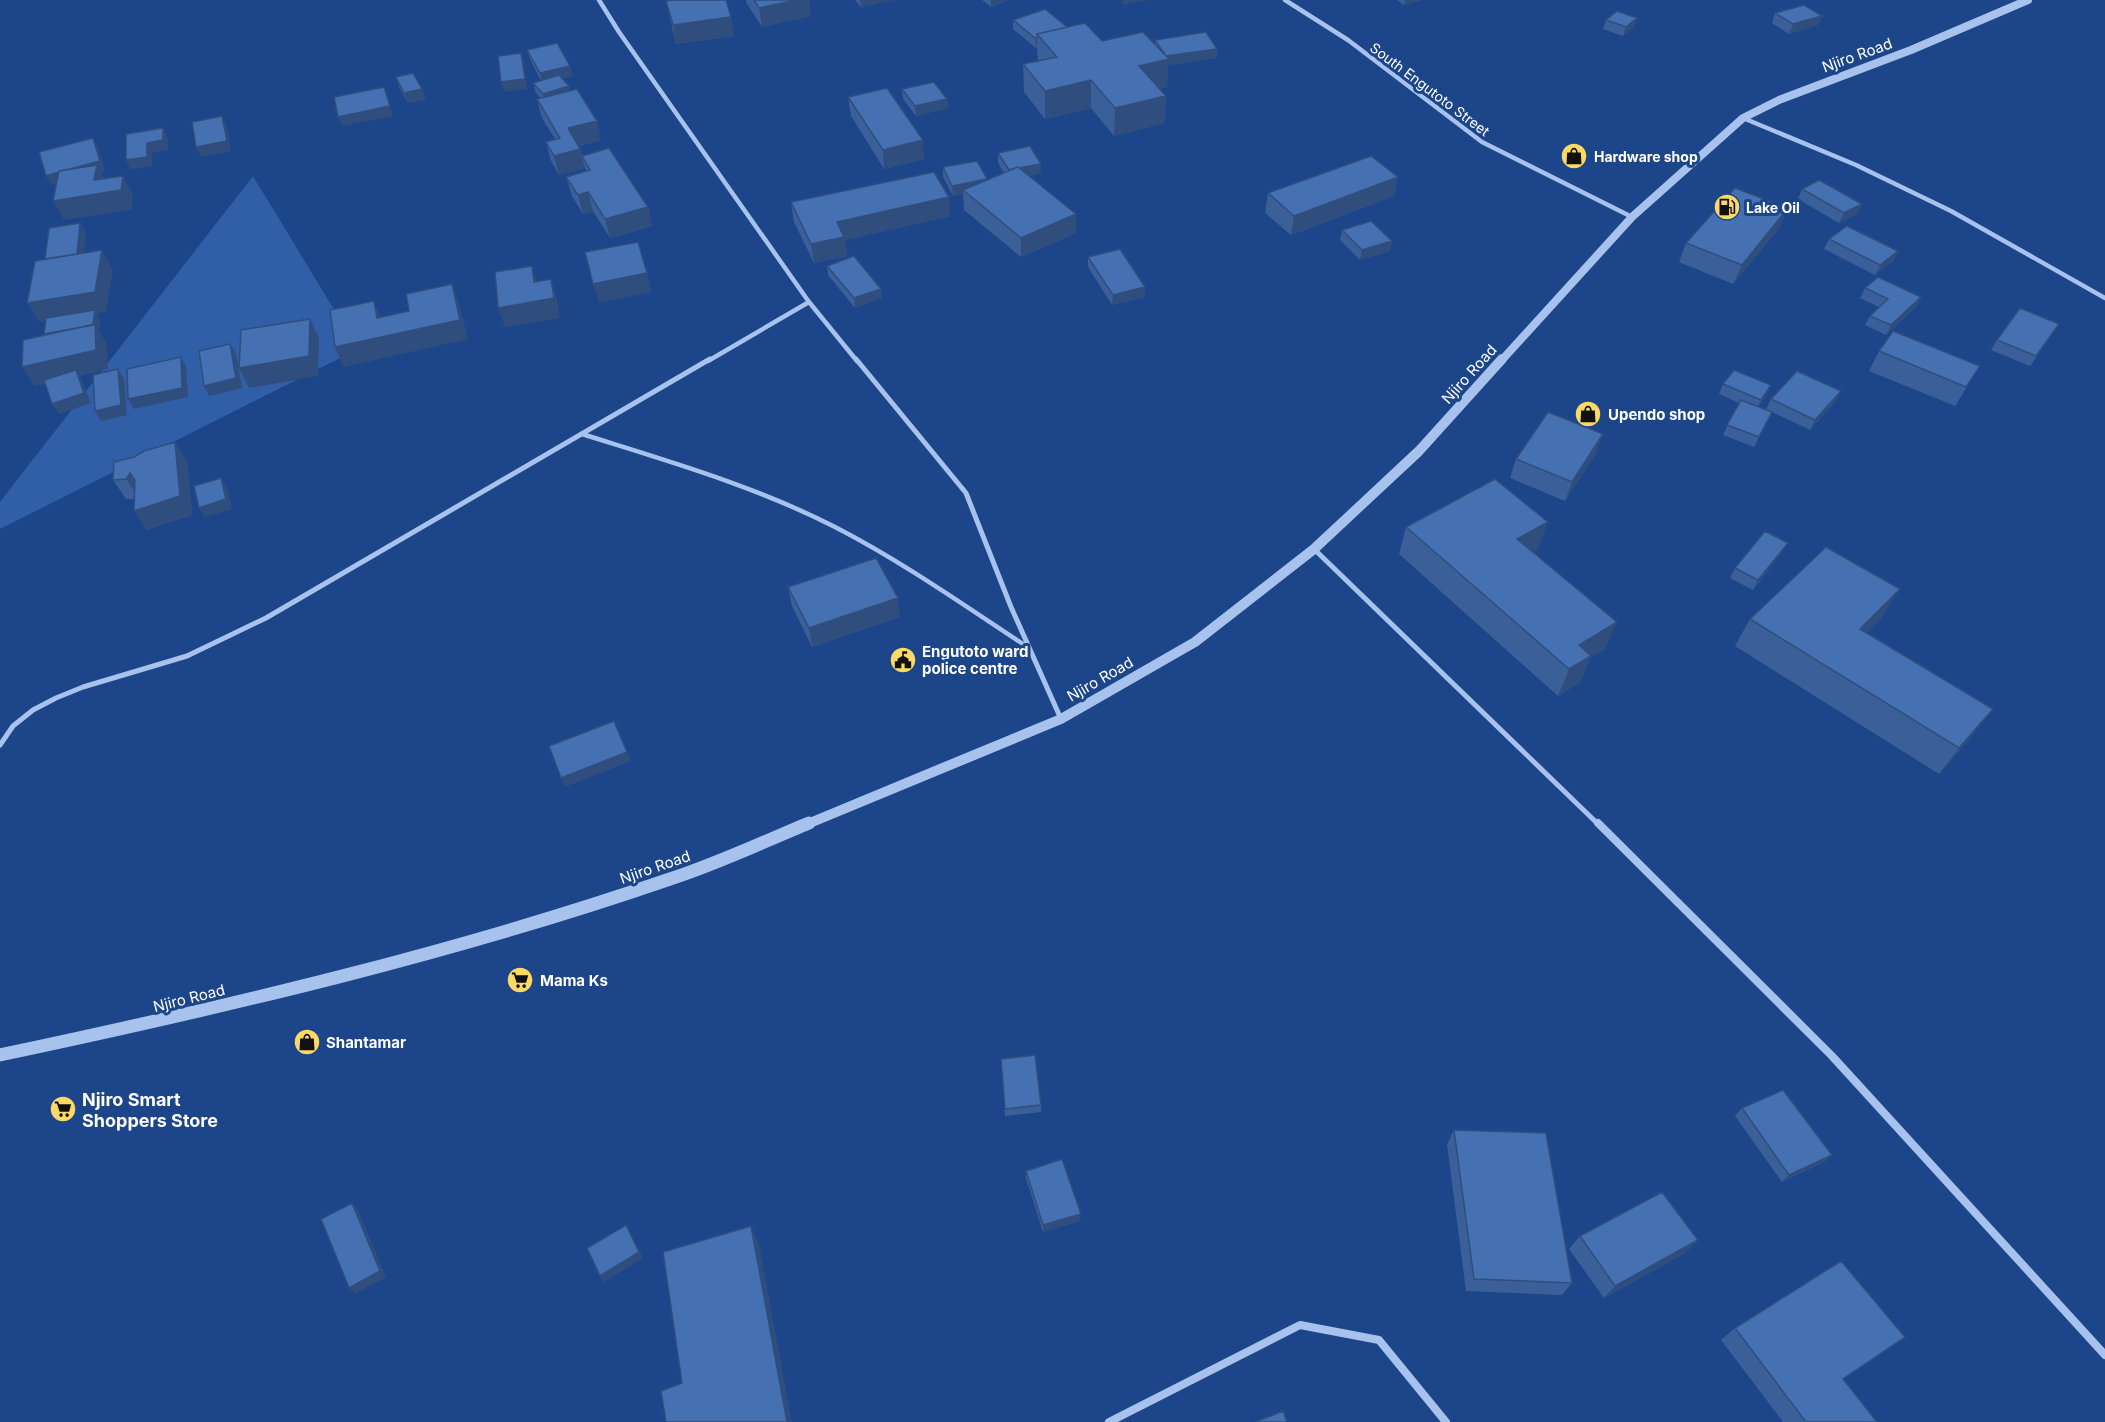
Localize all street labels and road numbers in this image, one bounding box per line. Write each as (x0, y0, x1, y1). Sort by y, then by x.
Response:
street label: Njiro Road (1819, 34, 1895, 76)
street label: South Engutoto Street (1367, 39, 1493, 140)
street label: Njiro Road (1437, 340, 1501, 408)
street label: Njiro Road (1063, 652, 1137, 706)
street label: Njiro Road (617, 846, 693, 888)
street label: Njiro Road (151, 980, 227, 1016)

